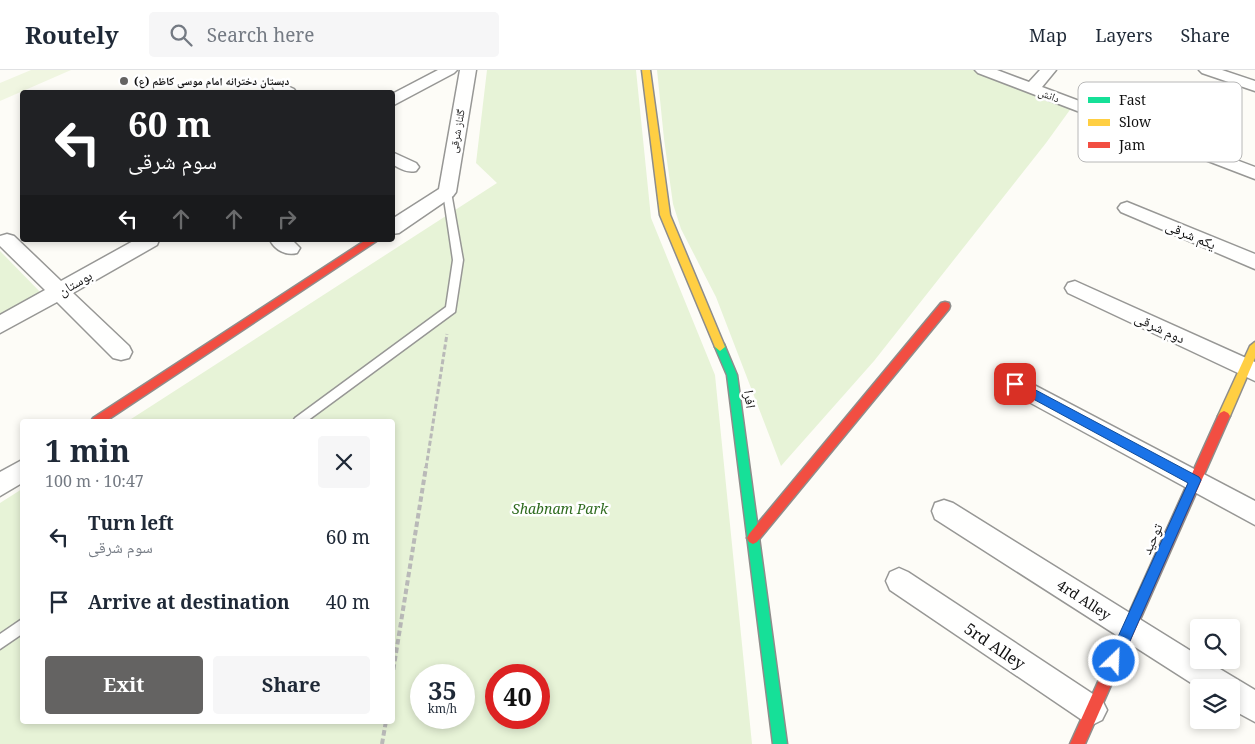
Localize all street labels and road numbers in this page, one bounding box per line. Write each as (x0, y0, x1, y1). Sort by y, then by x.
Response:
street label: دانش (1037, 84, 1062, 106)
street label: گلناز شرقی (445, 107, 468, 154)
street label: یکم شرقی (1163, 216, 1219, 255)
street label: بوستان (54, 265, 95, 300)
street label: دوم شرقی (1132, 308, 1189, 348)
street label: افرا (740, 389, 761, 409)
street label: توحید (1136, 520, 1167, 557)
street label: 4rd Alley (1054, 575, 1115, 624)
street label: 5rd Alley (960, 618, 1031, 675)

